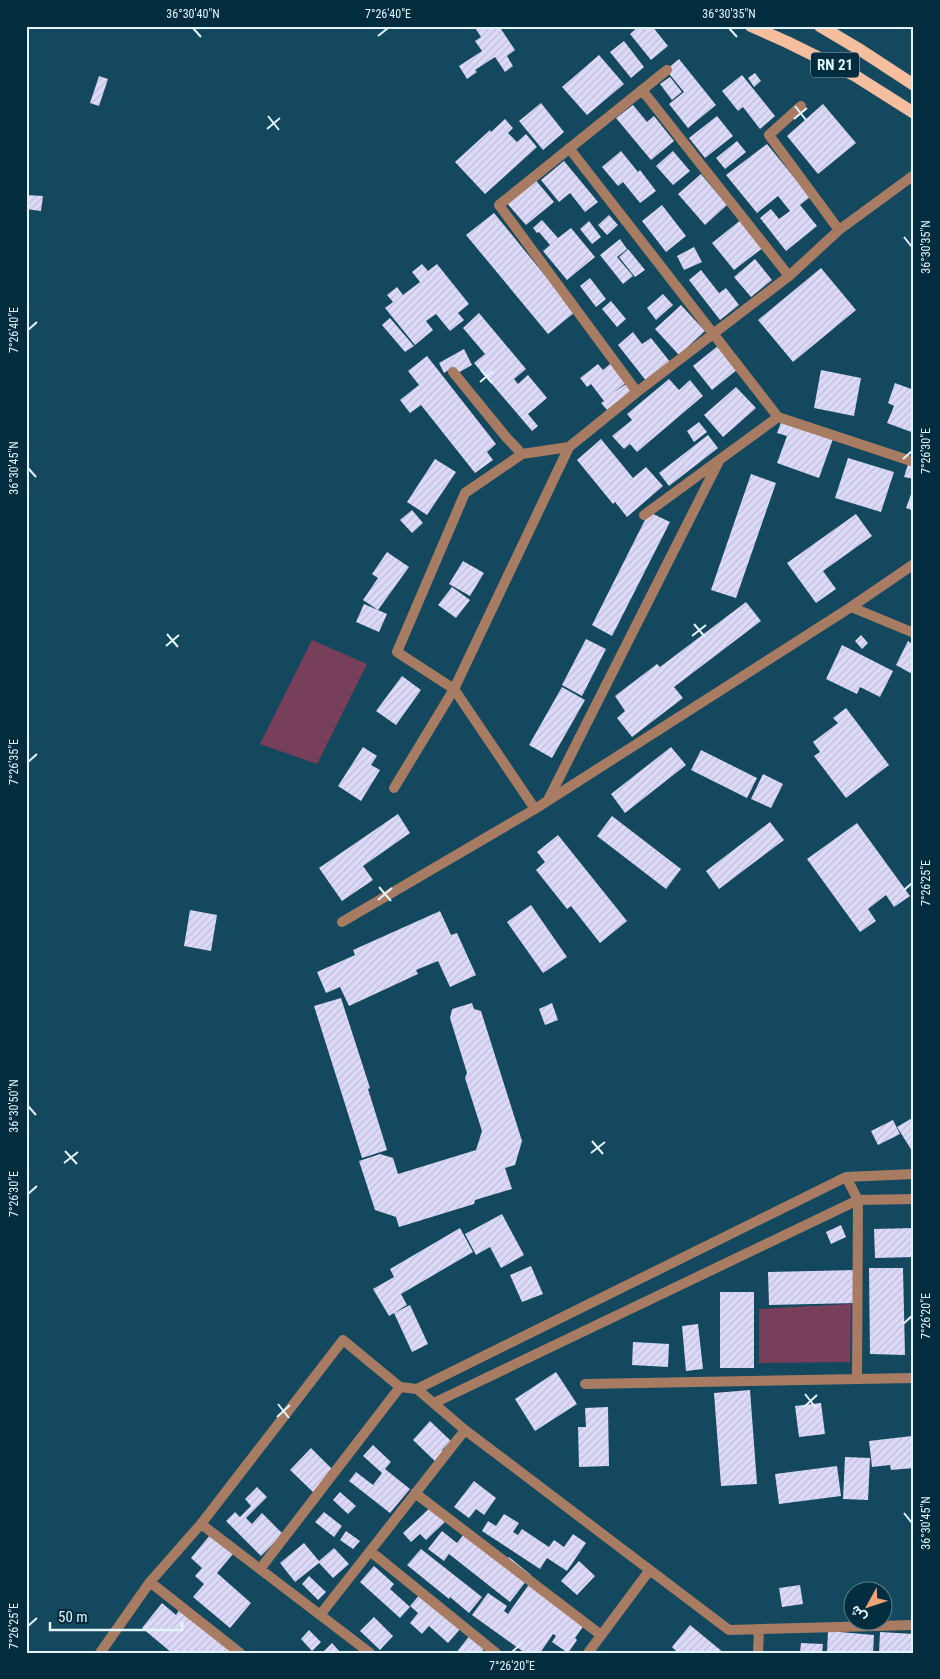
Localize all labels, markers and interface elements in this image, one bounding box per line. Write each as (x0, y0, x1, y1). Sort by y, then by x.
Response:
text: 36°30'40"N (166, 7, 220, 21)
text: 7°26'40"E (365, 7, 411, 21)
text: 36°30'35"N (702, 7, 756, 21)
road number: RN 21 (811, 52, 859, 78)
text: 36°30'35"N (919, 220, 933, 274)
text: 7°26'40"E (7, 307, 21, 353)
text: 7°26'30"E (919, 428, 933, 474)
text: 36°30'45"N (7, 441, 21, 495)
text: 7°26'35"E (7, 739, 21, 785)
text: 7°26'25"E (919, 860, 933, 906)
text: 36°30'50"N (7, 1079, 21, 1133)
text: 7°26'30"E (7, 1171, 21, 1217)
text: 7°26'20"E (919, 1293, 933, 1339)
text: 36°30'45"N (919, 1496, 933, 1550)
north arrow (842, 1582, 892, 1632)
scale bar (50, 1599, 182, 1631)
text: ش (846, 1602, 870, 1626)
text: 7°26'25"E (7, 1603, 21, 1649)
text: 50 m (58, 1608, 88, 1626)
text: 7°26'20"E (489, 1659, 535, 1673)

